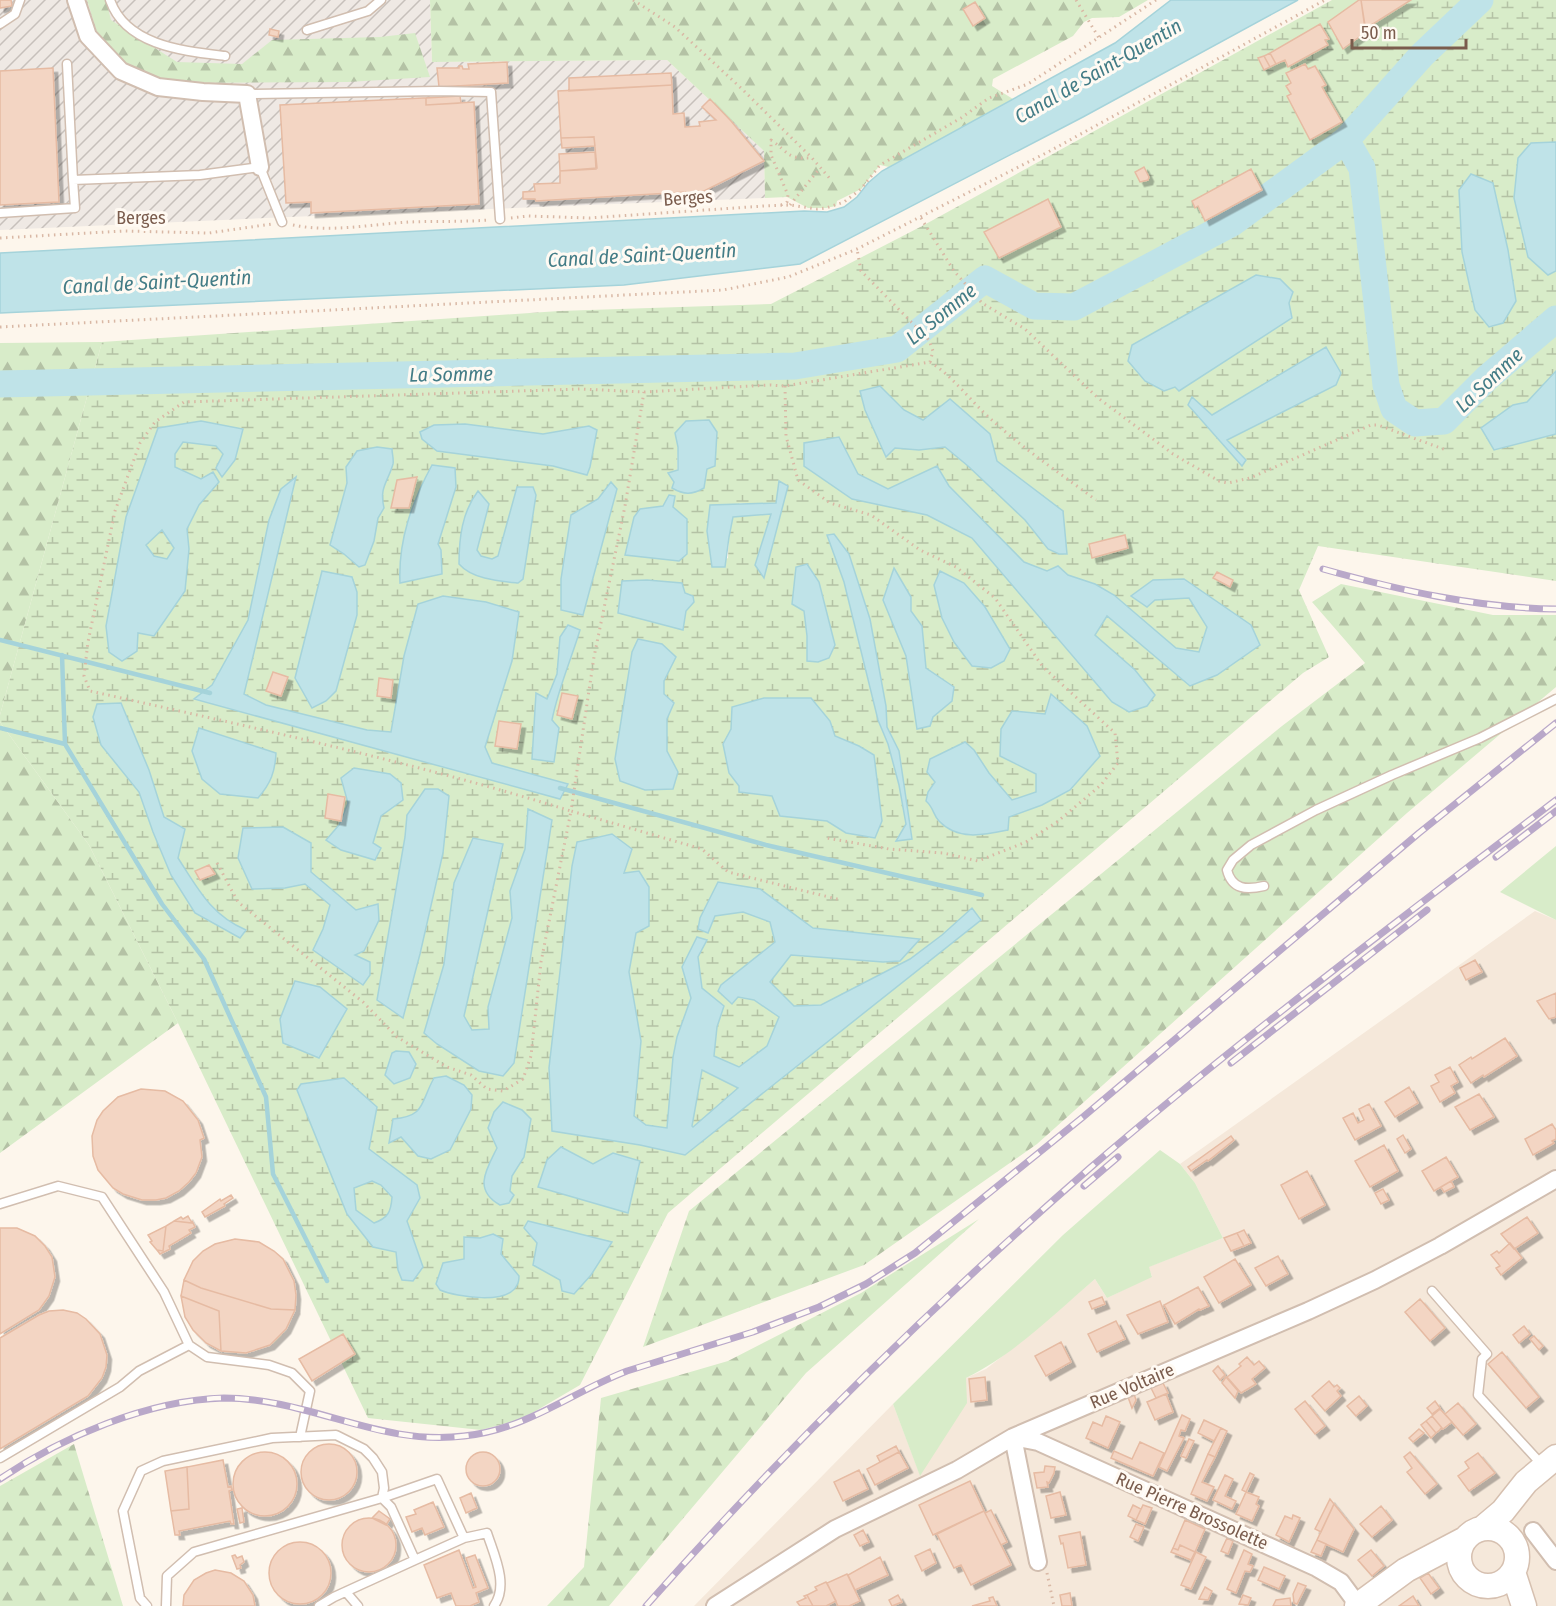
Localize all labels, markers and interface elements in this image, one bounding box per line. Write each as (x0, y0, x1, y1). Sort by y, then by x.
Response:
scale bar (1352, 12, 1466, 50)
water label: Canal de Saint-Quentin (1010, 13, 1186, 129)
text: 50 m (1361, 22, 1397, 44)
street label: Berges (663, 185, 714, 211)
street label: Berges (116, 207, 166, 229)
water label: Canal de Saint-Quentin (547, 238, 737, 272)
water label: Canal de Saint-Quentin (62, 265, 252, 299)
water label: La Somme (901, 278, 981, 350)
water label: La Somme (1450, 342, 1528, 417)
water label: La Somme (409, 361, 494, 387)
street label: Rue Voltaire (1087, 1358, 1177, 1414)
street label: Rue Pierre Brossolette (1113, 1468, 1272, 1554)

